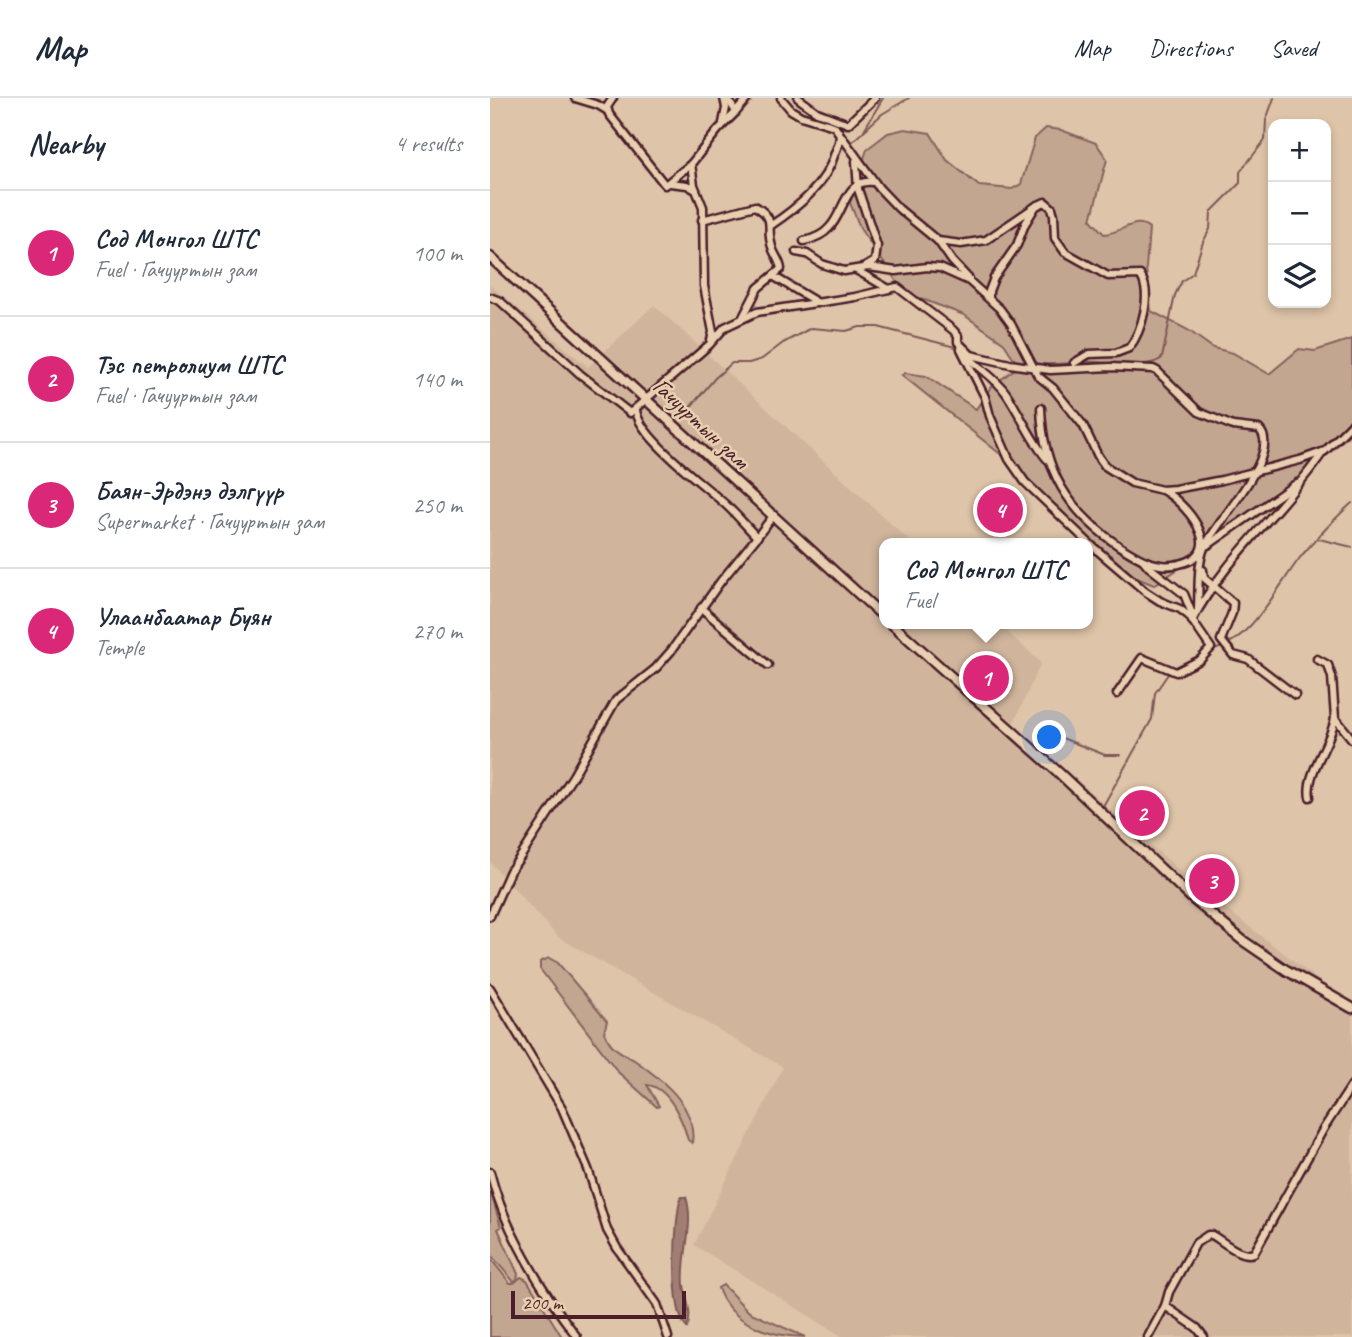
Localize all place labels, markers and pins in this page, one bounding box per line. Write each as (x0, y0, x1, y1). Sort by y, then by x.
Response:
pin: 4 (977, 484, 1023, 536)
pin: 1 (963, 652, 1009, 704)
pin: 2 (1119, 787, 1165, 839)
pin: 3 (1189, 855, 1235, 907)

